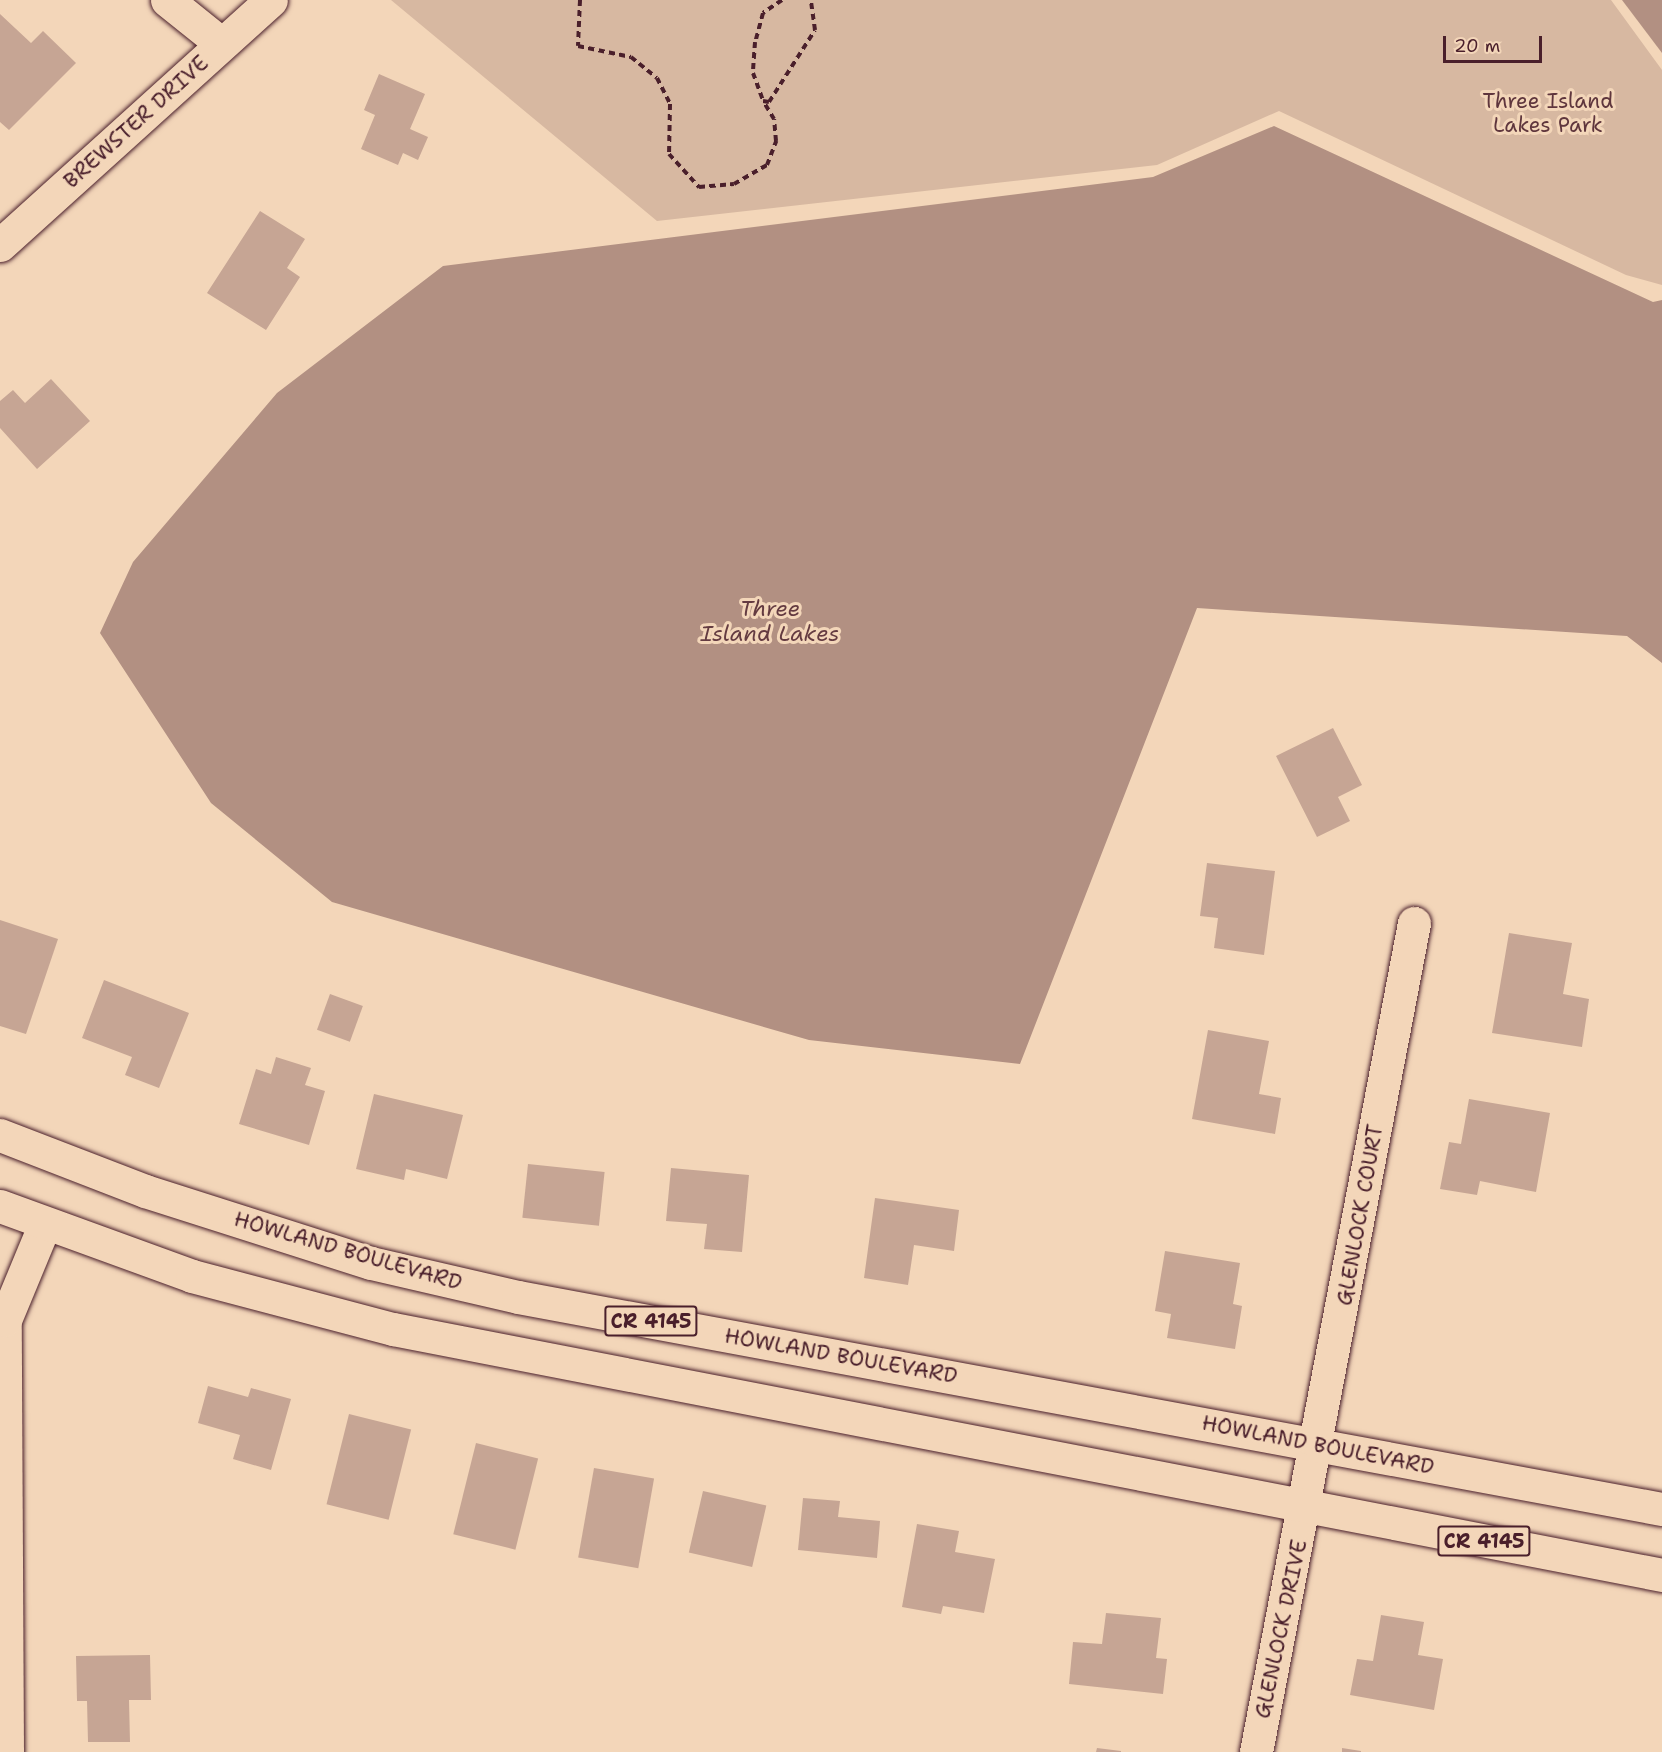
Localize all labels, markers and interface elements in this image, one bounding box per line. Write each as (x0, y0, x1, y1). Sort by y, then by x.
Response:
scale bar (1446, 24, 1545, 62)
text: 20 m (1454, 34, 1500, 58)
street label: BREWSTER DRIVE (58, 50, 214, 194)
park label: Three Island Lakes Park (1483, 88, 1613, 138)
water label: Three Island Lakes (701, 595, 839, 646)
street label: GLENLOCK COURT (1332, 1122, 1388, 1308)
street label: HOWLAND BOULEVARD (231, 1206, 465, 1296)
road number: CR 4145 (603, 1304, 699, 1338)
street label: HOWLAND BOULEVARD (723, 1323, 959, 1389)
street label: HOWLAND BOULEVARD (1200, 1410, 1436, 1480)
road number: CR 4145 (1436, 1524, 1532, 1558)
street label: GLENLOCK DRIVE (1250, 1537, 1312, 1721)

